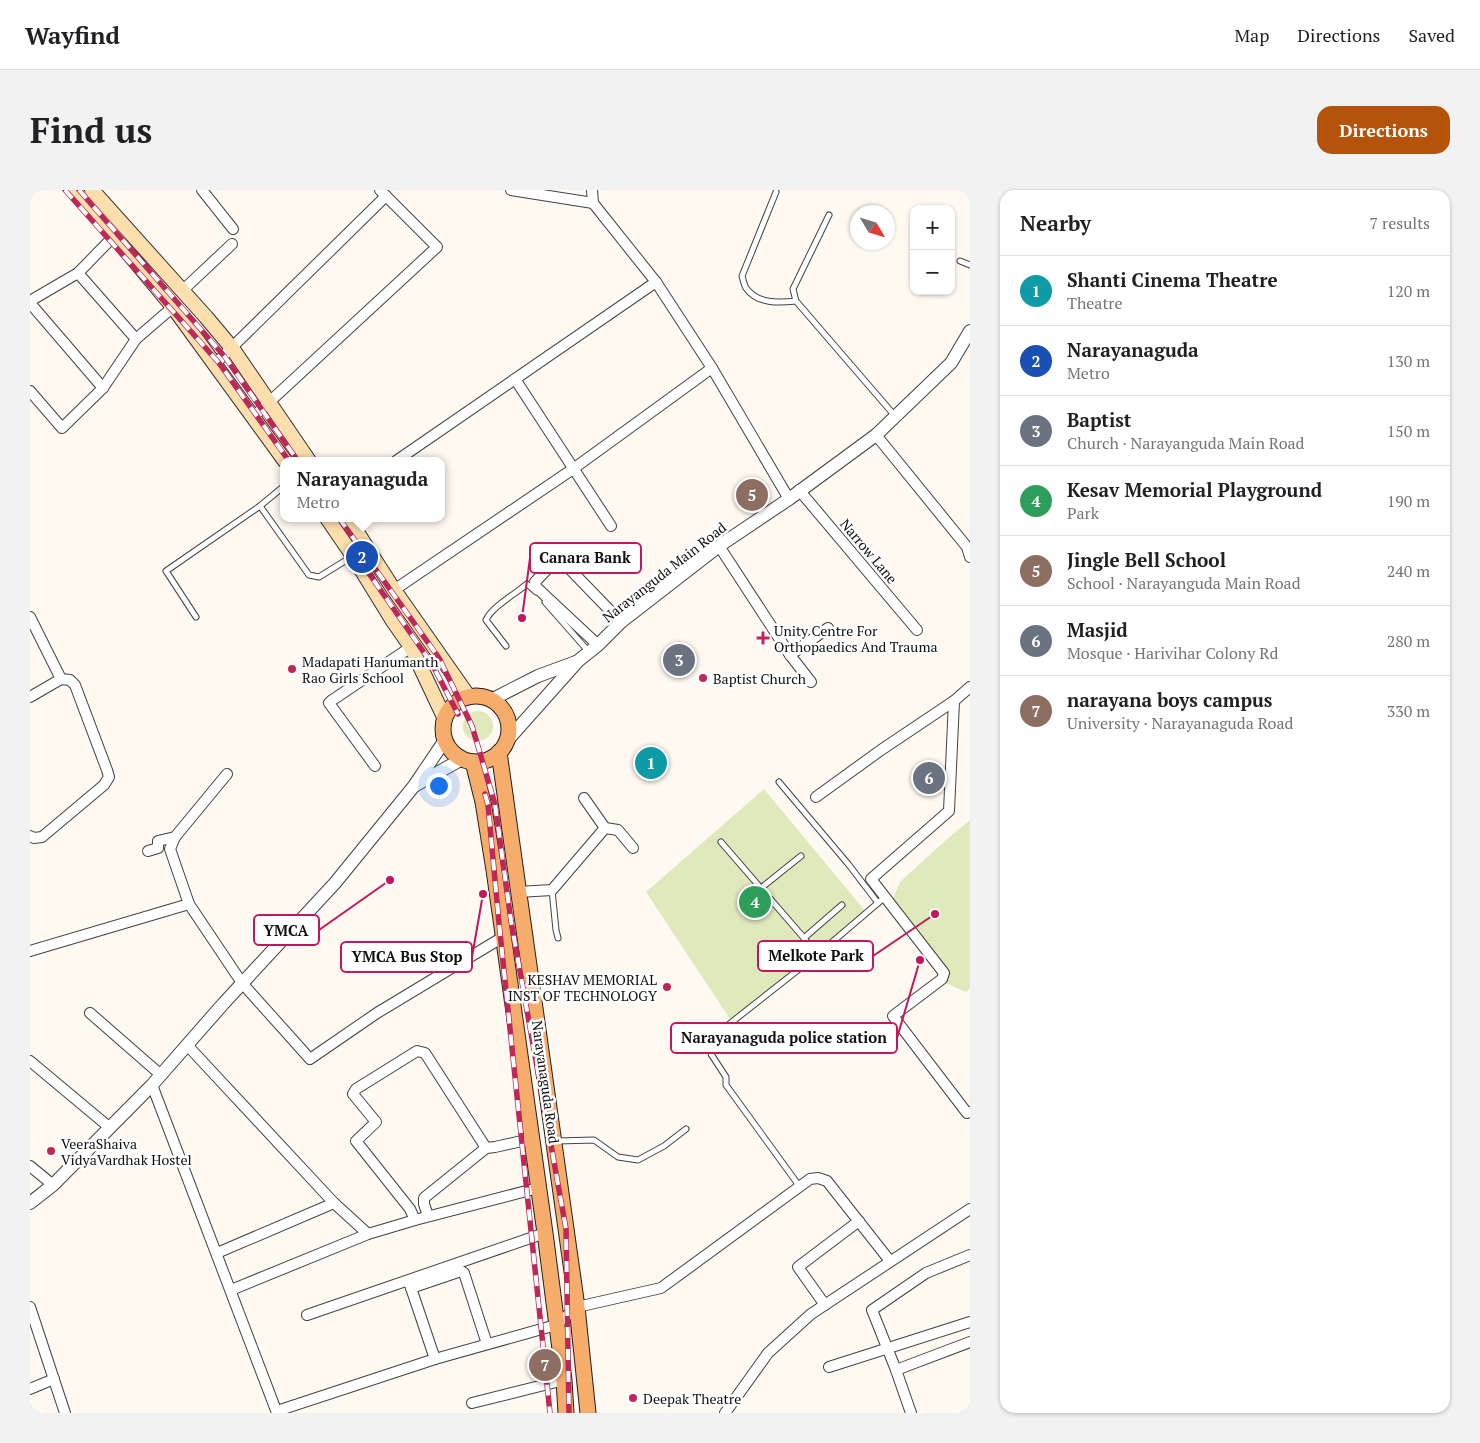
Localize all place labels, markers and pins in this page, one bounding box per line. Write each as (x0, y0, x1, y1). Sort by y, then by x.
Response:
pin: 5 (736, 476, 768, 514)
pin: 2 (346, 538, 378, 576)
callout: Canara Bank (530, 543, 641, 573)
place label: Unity Centre For Orthopaedics And Trauma (774, 621, 938, 656)
marker: Unity Centre For Orthopaedics And Trauma (756, 631, 770, 645)
pin: 3 (663, 641, 695, 679)
place label: Madapati Hanumanth Rao Girls School (302, 652, 438, 687)
marker: Madapati Hanumanth Rao Girls School (286, 663, 298, 675)
place label: Baptist Church (713, 669, 806, 688)
marker: Baptist Church (697, 672, 709, 684)
pin: 1 (635, 744, 667, 782)
pin: 6 (913, 759, 945, 797)
pin: 4 (739, 883, 771, 921)
callout: YMCA (254, 915, 319, 945)
callout: Melkote Park (758, 941, 873, 971)
callout: YMCA Bus Stop (341, 942, 472, 972)
place label: KESHAV MEMORIAL INST OF TECHNOLOGY (508, 970, 658, 1005)
marker: KESHAV MEMORIAL INST OF TECHNOLOGY (661, 981, 673, 993)
callout: Narayanaguda police station (671, 1023, 897, 1053)
place label: VeeraShaiva VidyaVardhak Hostel (61, 1134, 192, 1169)
marker: VeeraShaiva VidyaVardhak Hostel (45, 1145, 57, 1157)
pin: 7 (529, 1346, 561, 1384)
place label: Deepak Theatre (643, 1389, 741, 1408)
marker: Deepak Theatre (627, 1392, 639, 1404)

